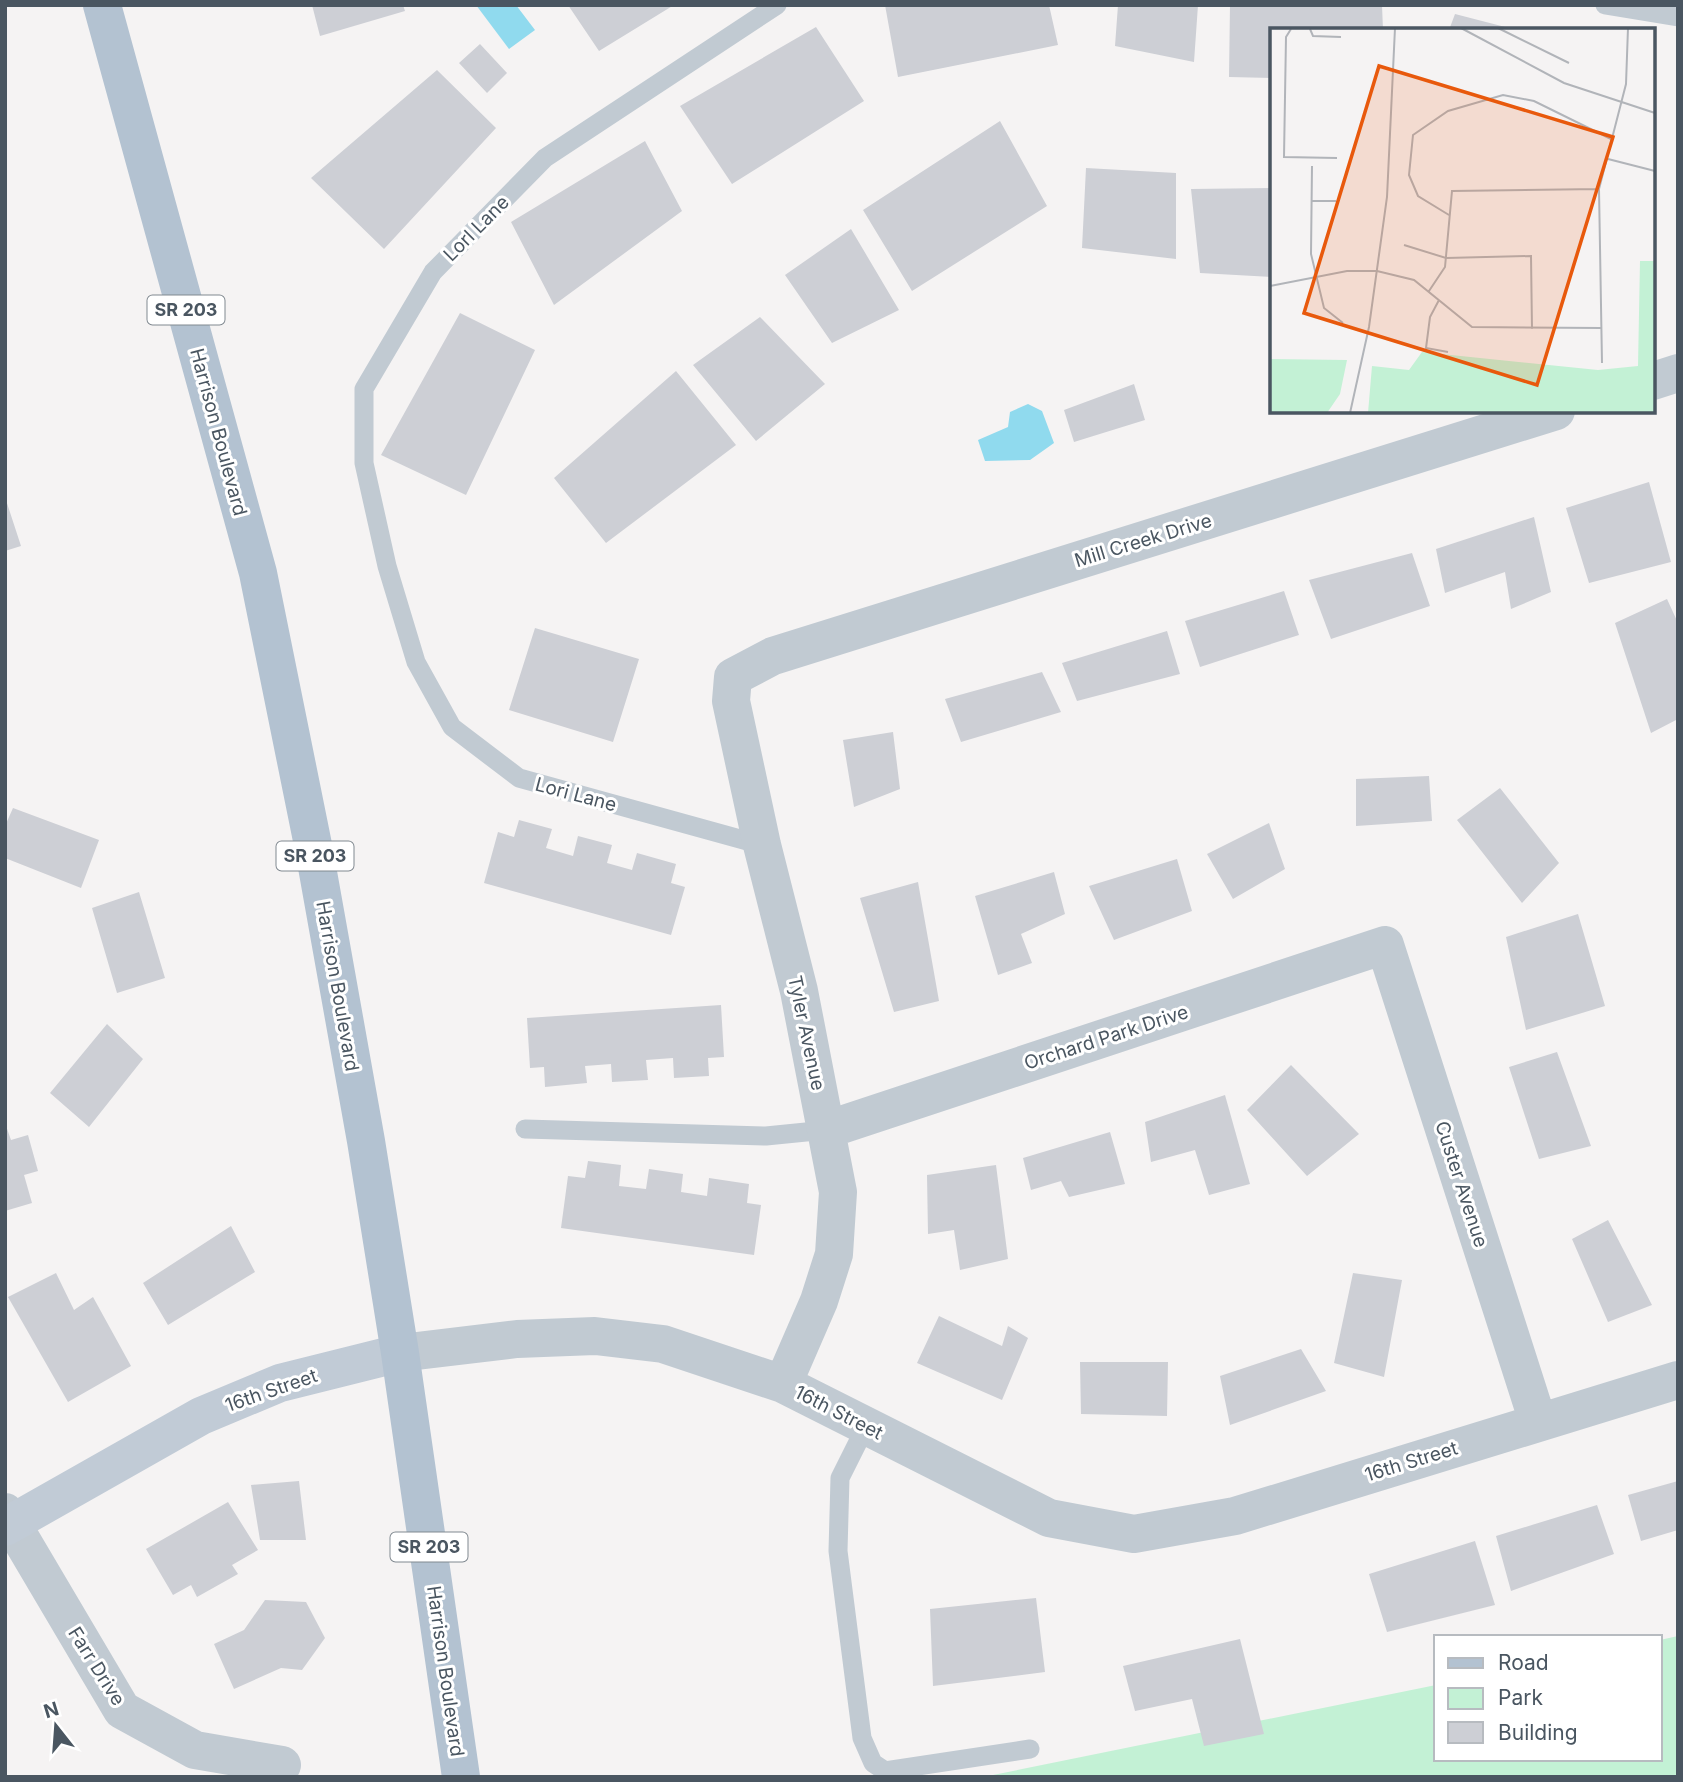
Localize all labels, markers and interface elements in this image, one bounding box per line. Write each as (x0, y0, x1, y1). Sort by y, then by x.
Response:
inset map (1270, 28, 1655, 413)
street label: Lorl Lane (439, 191, 514, 266)
road number: SR 203 (148, 296, 224, 324)
street label: Harrison Boulevard (185, 346, 252, 518)
street label: Mill Creek Drive (1072, 509, 1214, 572)
street label: Lori Lane (533, 773, 619, 816)
road number: SR 203 (276, 842, 354, 870)
street label: Harrison Boulevard (311, 899, 364, 1073)
street label: Tyler Avenue (783, 974, 830, 1093)
street label: Orchard Park Drive (1021, 1000, 1191, 1075)
street label: Custer Avenue (1430, 1118, 1493, 1250)
street label: 16th Street (222, 1364, 320, 1417)
street label: 16th Street (791, 1380, 887, 1444)
street label: 16th Street (1362, 1436, 1460, 1486)
road number: SR 203 (390, 1532, 467, 1562)
street label: Harrison Boulevard (422, 1584, 469, 1758)
street label: Farr Drive (63, 1623, 130, 1710)
legend (1434, 1635, 1662, 1761)
text: Road (1498, 1650, 1549, 1675)
text: Park (1498, 1685, 1543, 1710)
north arrow (21, 1691, 91, 1761)
text: N (41, 1697, 61, 1723)
text: Building (1498, 1720, 1578, 1745)

